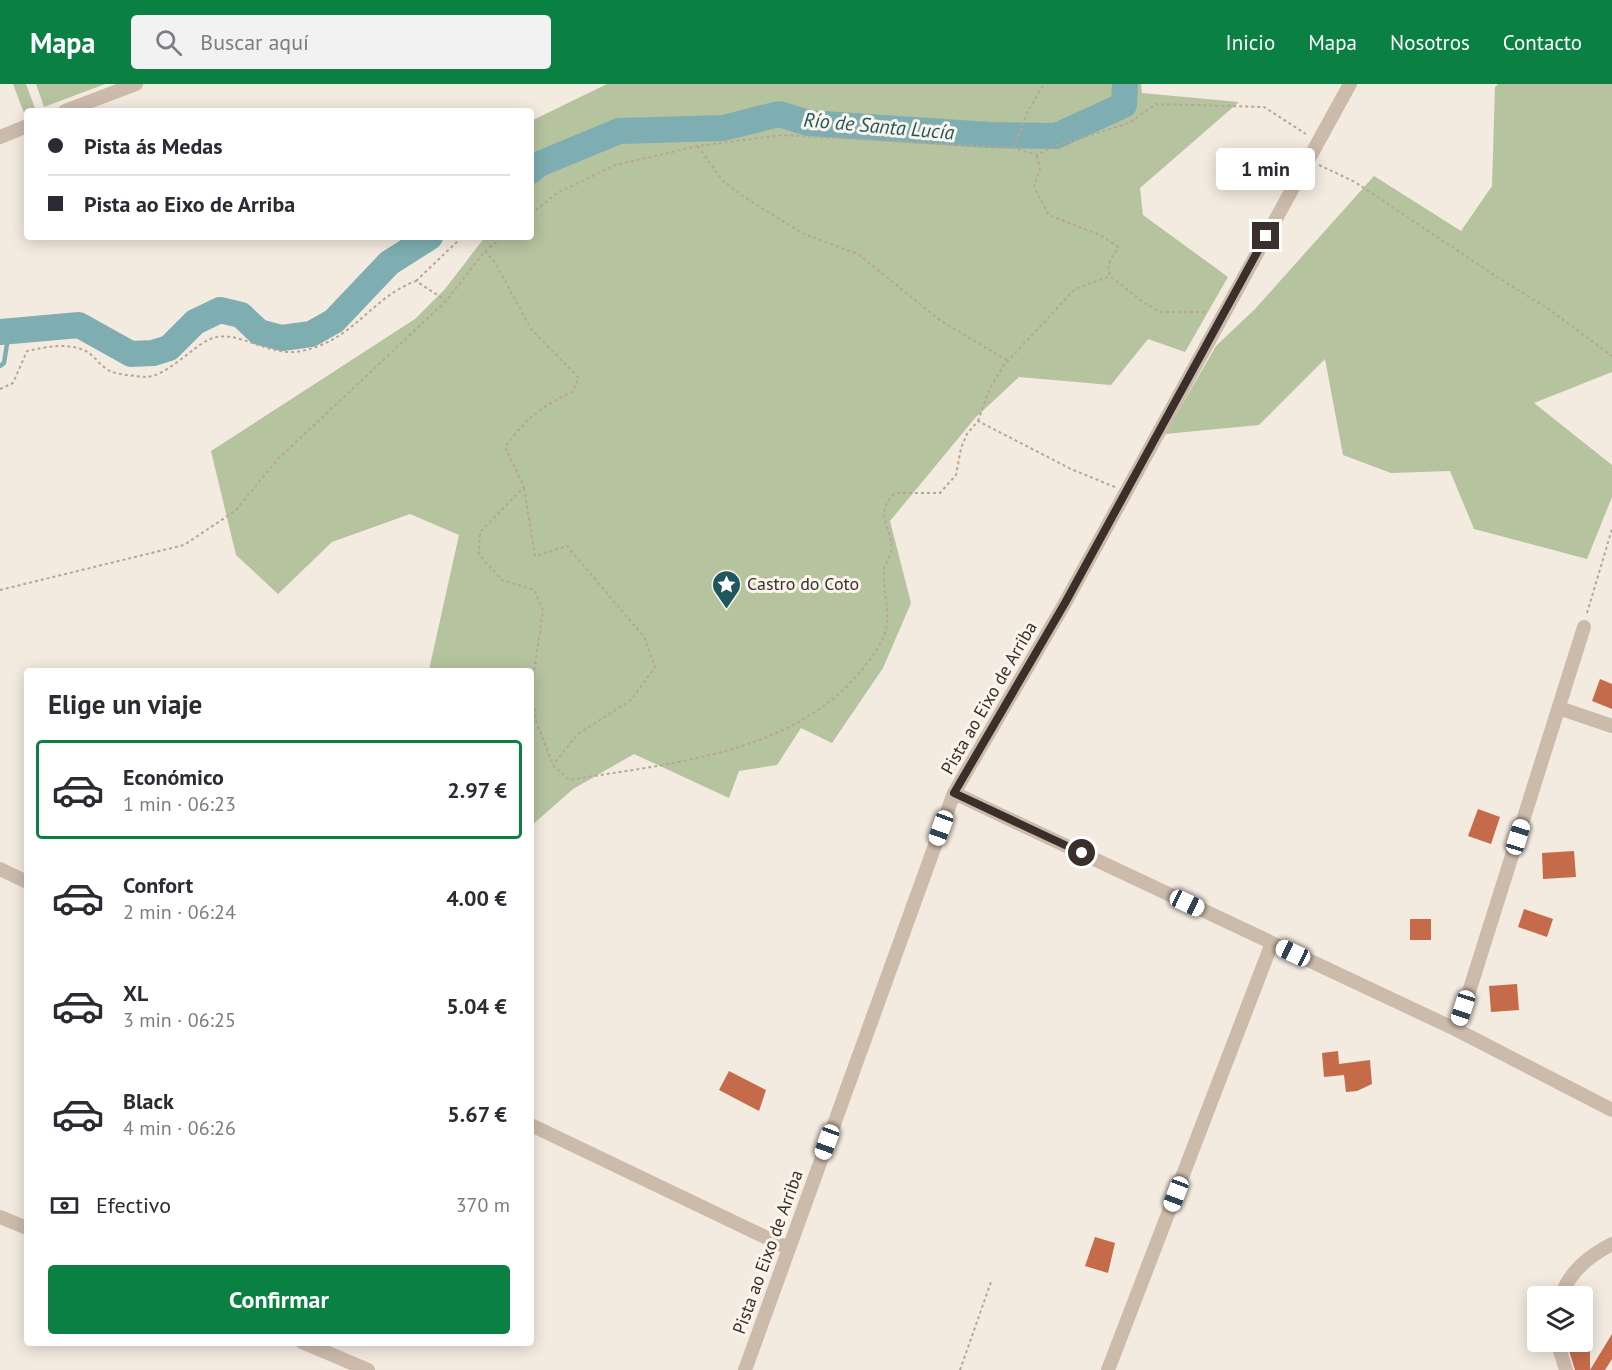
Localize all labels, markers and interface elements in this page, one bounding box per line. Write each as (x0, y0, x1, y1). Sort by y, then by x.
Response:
search box (131, 15, 551, 69)
text: Mapa (30, 24, 95, 61)
icon: search (152, 26, 185, 59)
text: Buscar aquí (200, 28, 309, 56)
text: Inicio (1226, 29, 1275, 56)
text: Mapa (1308, 29, 1357, 56)
text: Nosotros (1390, 29, 1470, 56)
text: Contacto (1503, 29, 1582, 56)
water label: Río de Santa Lucía (802, 106, 956, 146)
text: Pista ás Medas (84, 132, 223, 160)
callout: 1 min (1216, 149, 1316, 191)
text: 1 min (1241, 156, 1290, 182)
text: Pista ao Eixo de Arriba (84, 190, 295, 218)
route end (1252, 222, 1279, 249)
place icon: Castro do Coto (710, 568, 742, 610)
place label: Castro do Coto (747, 572, 859, 595)
street label: Pista ao Eixo de Arriba (935, 617, 1042, 778)
text: Elige un viaje (48, 687, 202, 721)
icon: car (51, 763, 105, 817)
text: Económico (123, 763, 224, 791)
text: 2.97 € (447, 776, 507, 804)
text: 1 min · 06:23 (123, 791, 236, 817)
car (926, 808, 956, 848)
car (1504, 817, 1532, 857)
route start (1068, 839, 1095, 866)
icon: car (51, 871, 105, 925)
text: Confort (123, 871, 193, 899)
text: 4.00 € (446, 884, 507, 912)
car (1167, 887, 1207, 919)
text: 2 min · 06:24 (123, 899, 236, 925)
car (1273, 937, 1313, 969)
icon: car (51, 979, 105, 1033)
text: XL (123, 979, 148, 1007)
car (1449, 988, 1477, 1028)
text: 5.04 € (446, 992, 507, 1020)
text: 3 min · 06:25 (123, 1007, 236, 1033)
icon: car (51, 1087, 105, 1141)
text: Black (123, 1087, 174, 1115)
text: 5.67 € (447, 1100, 507, 1128)
text: 4 min · 06:26 (123, 1115, 236, 1141)
car (812, 1122, 842, 1162)
street label: Pista ao Eixo de Arriba (727, 1167, 808, 1337)
car (1161, 1174, 1191, 1214)
icon: cash (48, 1189, 81, 1222)
text: Efectivo (96, 1191, 171, 1219)
text: 370 m (456, 1192, 510, 1218)
button: Confirmar (48, 1265, 510, 1334)
map controls (1527, 1286, 1593, 1352)
button: layers (1527, 1286, 1593, 1352)

